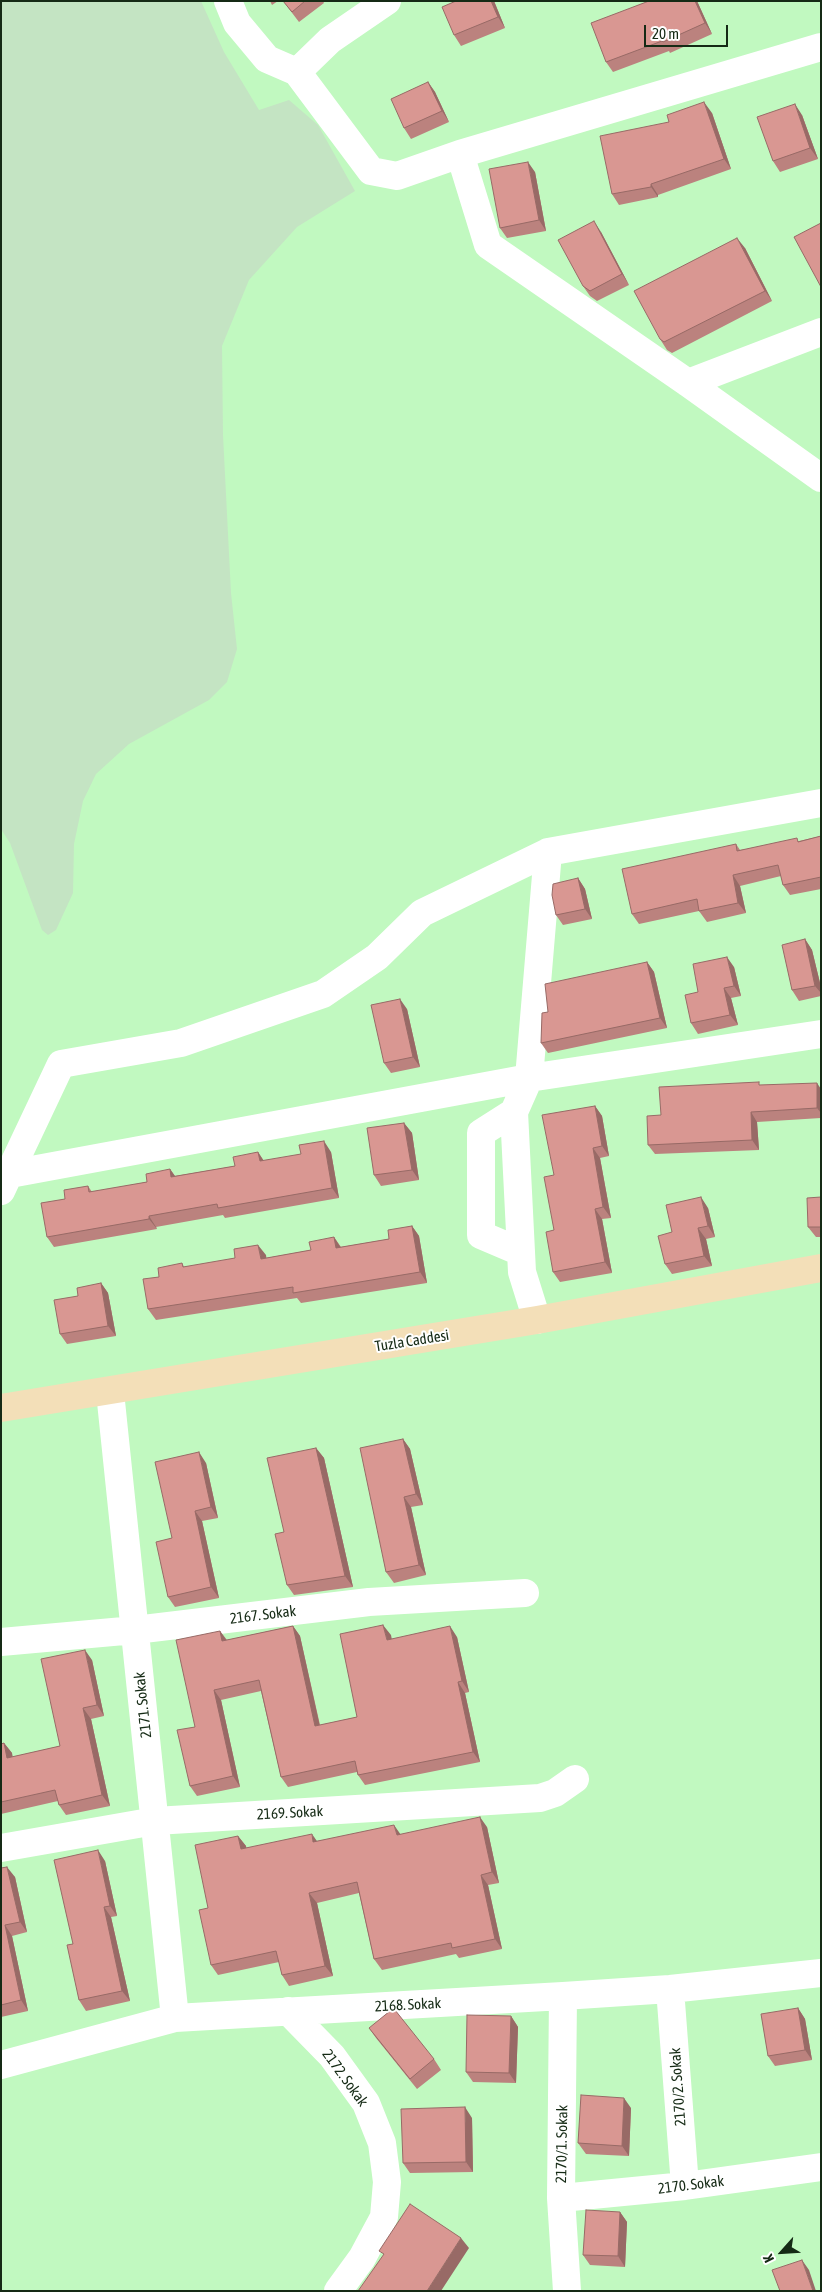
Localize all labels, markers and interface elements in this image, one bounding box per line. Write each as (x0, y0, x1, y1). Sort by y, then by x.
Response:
scale bar (647, 15, 731, 47)
text: 20 m (652, 25, 679, 42)
street label: Tuzla Caddesi (374, 1326, 450, 1356)
street label: 2167. Sokak (229, 1602, 297, 1628)
street label: 2171. Sokak (131, 1671, 155, 1739)
street label: 2169. Sokak (256, 1802, 324, 1824)
street label: 2168. Sokak (374, 1994, 442, 2016)
street label: 2172. Sokak (318, 2046, 372, 2110)
street label: 2170/2. Sokak (666, 2047, 690, 2127)
street label: 2170/1. Sokak (552, 2105, 572, 2183)
street label: 2170. Sokak (657, 2172, 725, 2198)
north arrow (757, 2227, 807, 2277)
text: K (760, 2252, 777, 2265)

